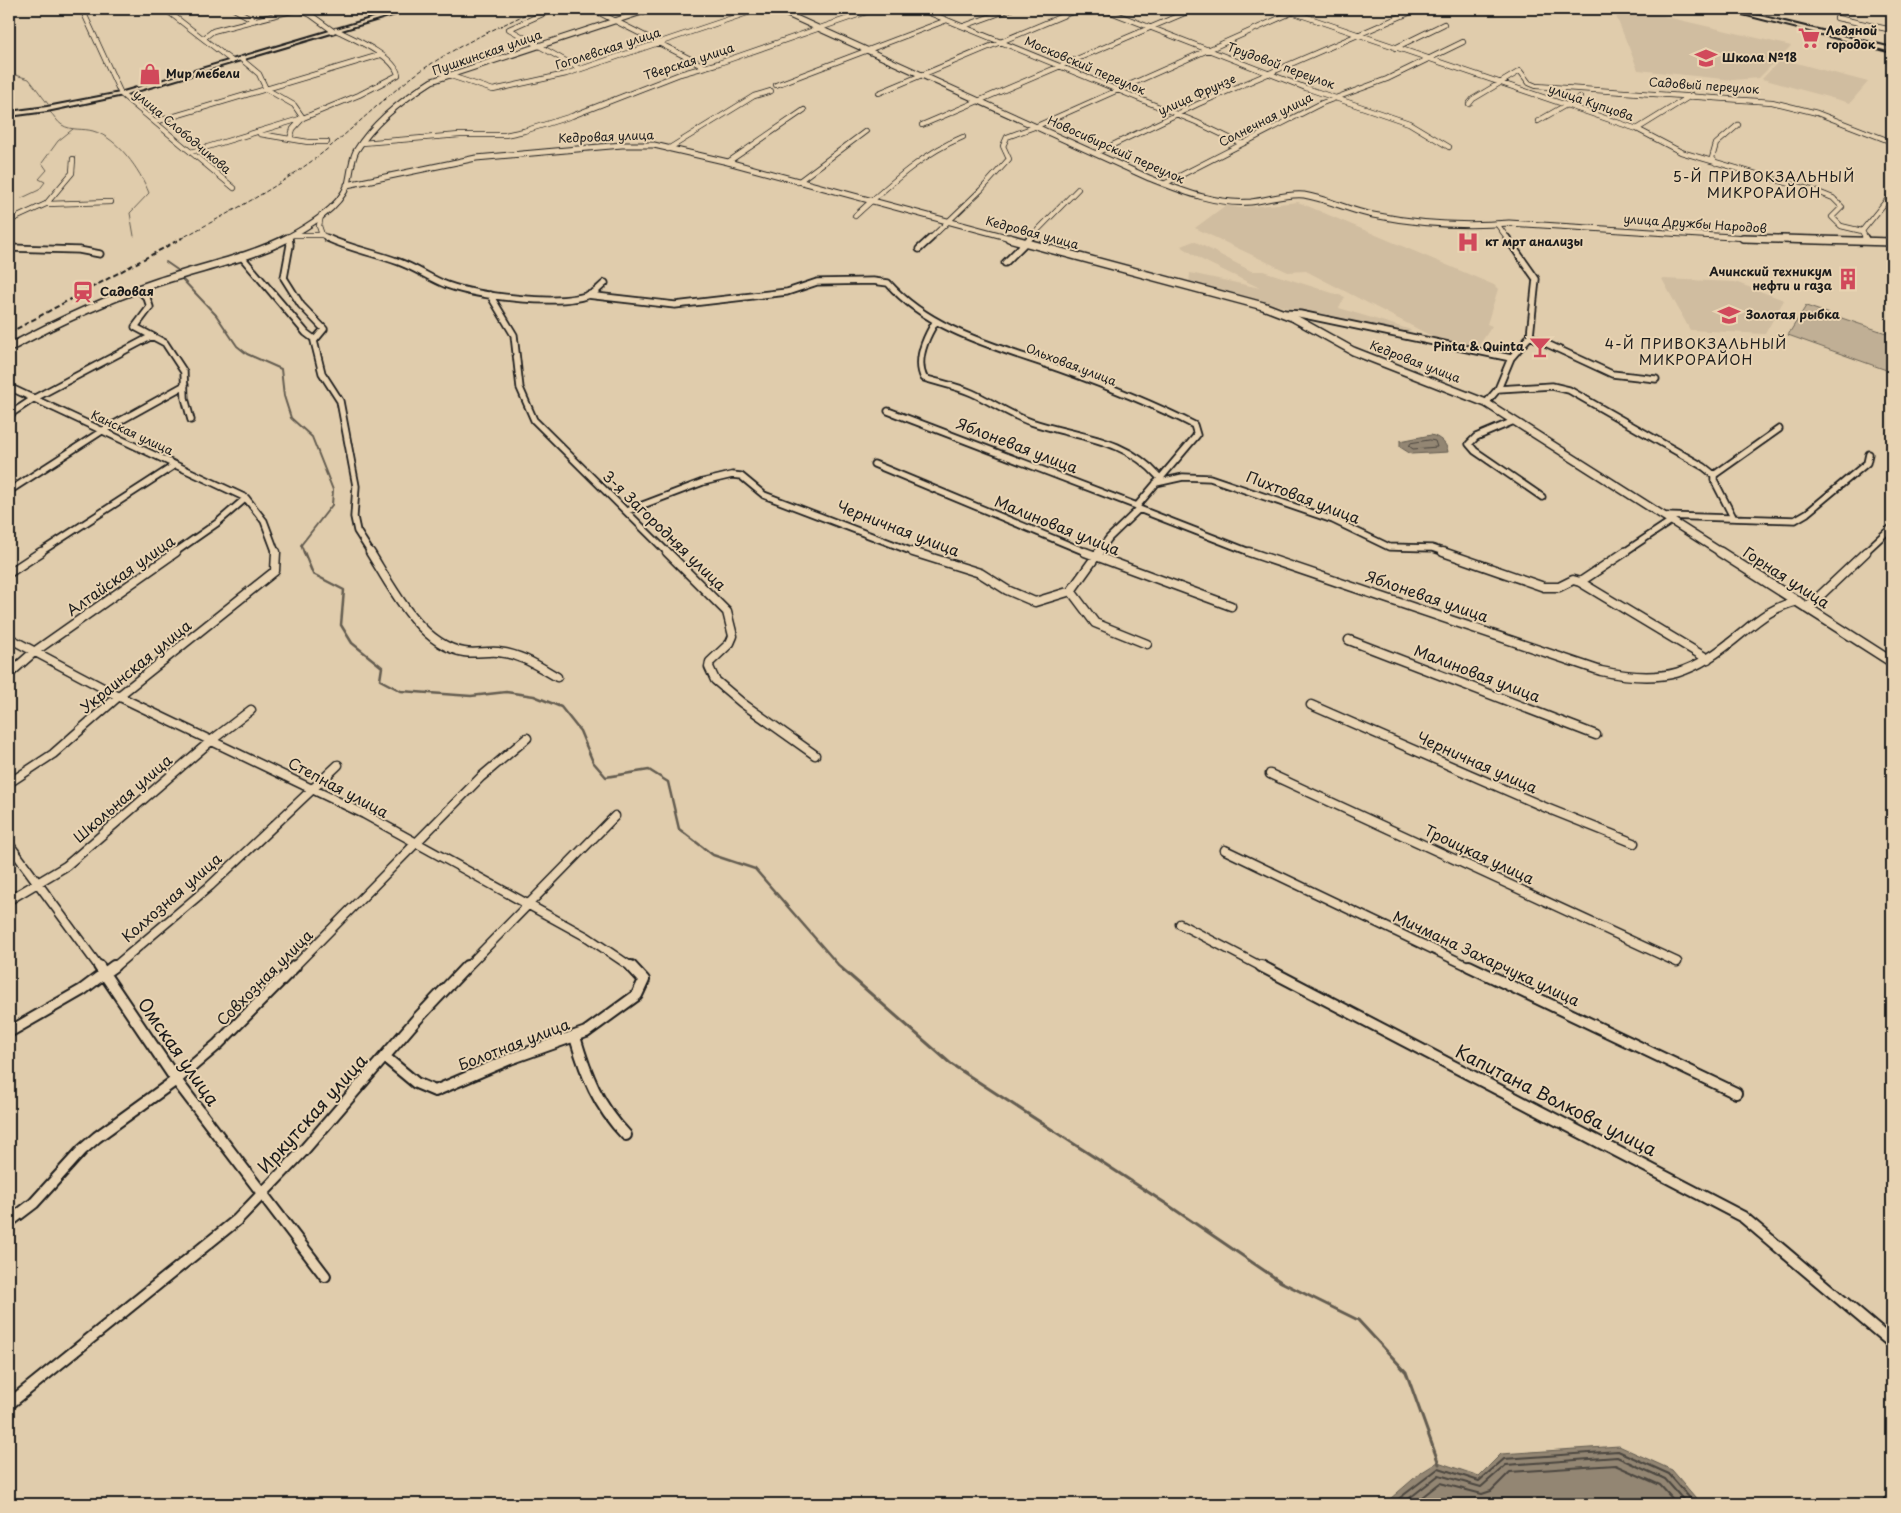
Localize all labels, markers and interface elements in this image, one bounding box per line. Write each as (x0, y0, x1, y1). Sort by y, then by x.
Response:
place label: Ледяной городок (1826, 21, 1877, 53)
street label: Гоголевская улица (553, 22, 663, 74)
street label: Пушкинская улица (429, 25, 544, 79)
supermarket icon: Ледяной городок (1796, 25, 1822, 51)
street label: Московский переулок (1022, 31, 1150, 99)
street label: Трудовой переулок (1225, 37, 1339, 93)
street label: Тверская улица (641, 38, 737, 84)
school or university icon: Школа №18 (1693, 45, 1719, 71)
place label: Школа №18 (1722, 48, 1797, 66)
shop icon: Мир мебели (137, 61, 163, 87)
place label: Мир мебели (166, 64, 240, 82)
street label: улица Фрунзе (1155, 69, 1238, 119)
street label: Садовый переулок (1648, 72, 1761, 98)
street label: улица Купцова (1546, 79, 1637, 125)
street label: улица Слободчикова (130, 85, 236, 178)
street label: Солнечная улица (1215, 87, 1316, 151)
street label: Новосибирский переулок (1045, 111, 1189, 188)
street label: Кедровая улица (558, 125, 655, 147)
district label: 5-Й ПРИВОКЗАЛЬНЫЙ МИКРОРАЙОН (1673, 166, 1855, 203)
street label: улица Дружбы Народов (1623, 209, 1767, 237)
street label: Кедровая улица (984, 211, 1081, 253)
hospital icon: кт мрт анализы (1455, 229, 1481, 255)
place label: кт мрт анализы (1485, 232, 1583, 250)
place label: Ачинский техникум нефти и газа (1708, 262, 1833, 294)
building icon: Ачинский техникум нефти и газа (1835, 266, 1861, 292)
station icon: Садовая (70, 279, 96, 305)
place label: Садовая (100, 282, 154, 300)
school or university icon: Золотая рыбка (1716, 302, 1742, 328)
place label: Золотая рыбка (1745, 305, 1840, 323)
district label: 4-Й ПРИВОКЗАЛЬНЫЙ МИКРОРАЙОН (1605, 333, 1787, 370)
bar icon: Pinta & Quinta (1527, 334, 1553, 360)
street label: Кедровая улица (1367, 336, 1464, 387)
place label: Pinta & Quinta (1433, 337, 1524, 355)
street label: Ольховая улица (1024, 339, 1120, 390)
street label: Канская улица (88, 405, 177, 459)
street label: Яблоневая улица (954, 411, 1082, 479)
street label: Пихтовая улица (1243, 464, 1364, 529)
street label: 3-я Загородняя улица (598, 465, 733, 596)
street label: Малиновая улица (991, 489, 1124, 561)
street label: Черничная улица (834, 494, 964, 562)
street label: Алтайская улица (61, 528, 179, 621)
street label: Горная улица (1739, 540, 1835, 614)
street label: Яблоневая улица (1363, 564, 1492, 627)
street label: Украинская улица (74, 613, 196, 718)
street label: Малиновая улица (1411, 638, 1545, 707)
street label: Черничная улица (1414, 725, 1542, 799)
street label: Школьная улица (67, 748, 177, 847)
street label: Степная улица (284, 750, 394, 823)
street label: Троицкая улица (1421, 818, 1539, 889)
street label: Колхозная улица (116, 846, 227, 947)
street label: Мичмана Захарчука улица (1389, 904, 1584, 1011)
street label: Совхозная улица (211, 923, 318, 1030)
street label: Омская улица (132, 991, 227, 1111)
street label: Болотная улица (454, 1012, 573, 1075)
street label: Капитана Волкова улица (1451, 1037, 1663, 1163)
street label: Иркутская улица (251, 1047, 373, 1179)

